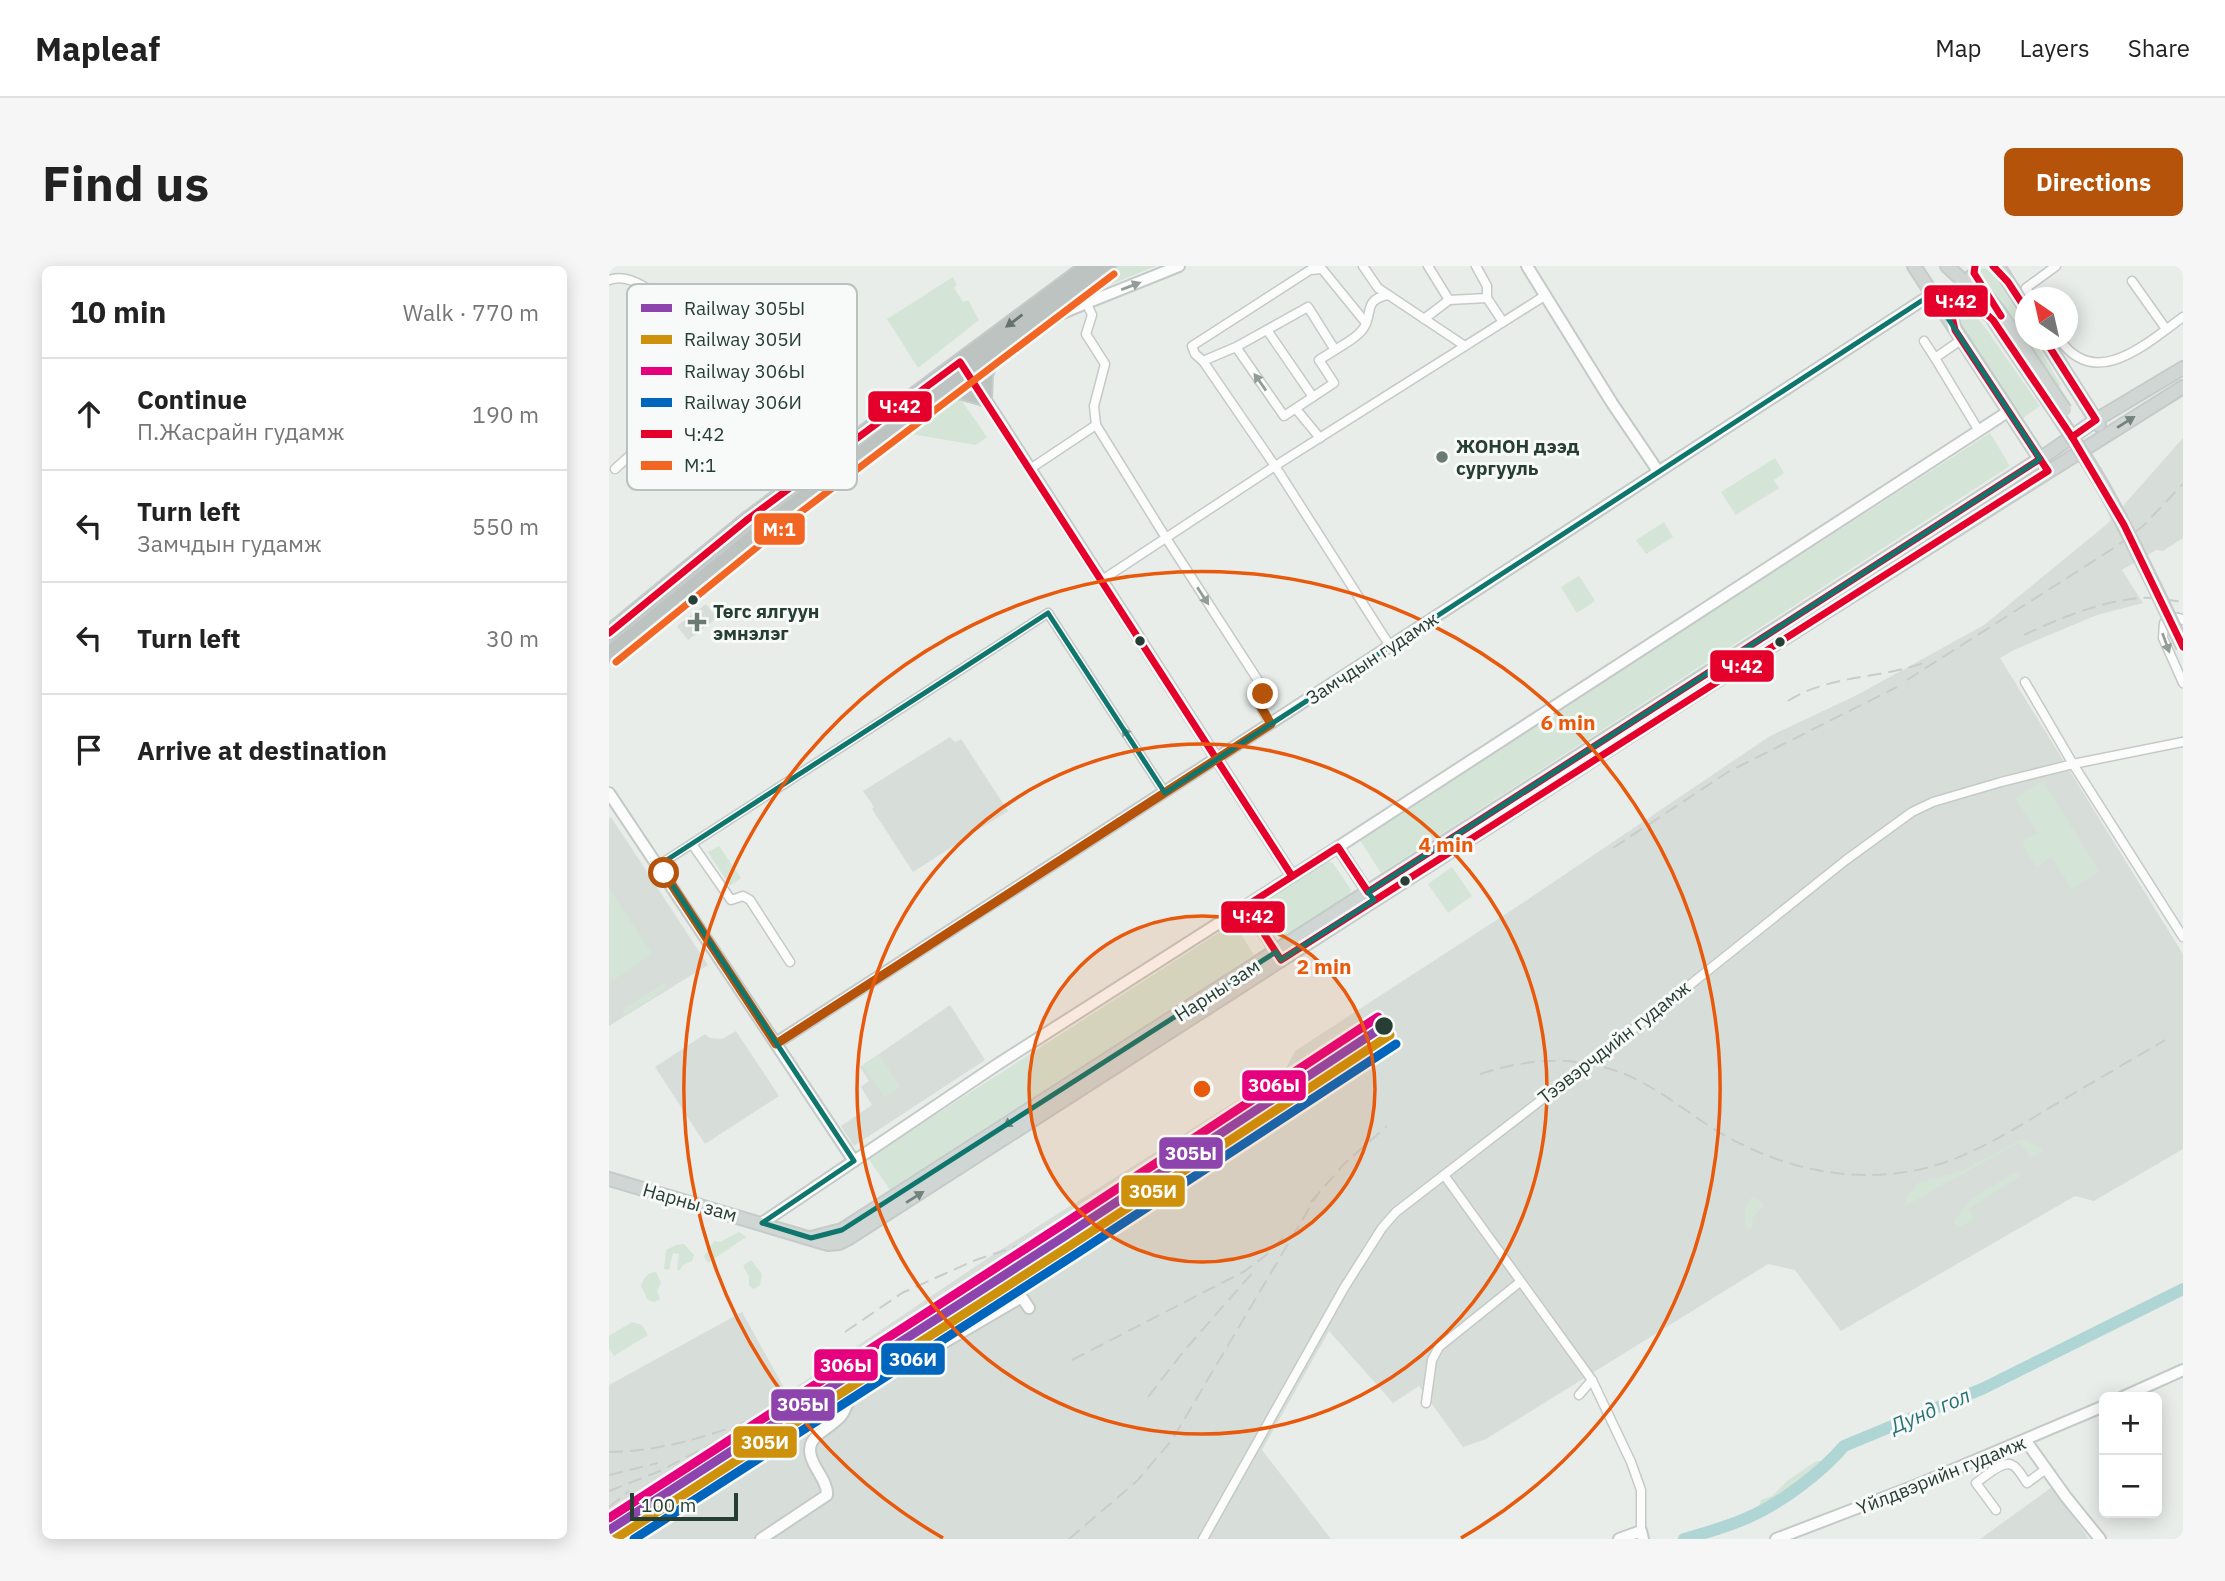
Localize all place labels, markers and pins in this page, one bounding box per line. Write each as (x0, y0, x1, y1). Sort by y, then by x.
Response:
place label: ЖОНОН дээд сургууль (1456, 434, 1580, 480)
marker: ЖОНОН дээд сургууль (1434, 449, 1450, 465)
unlabelled marker (686, 593, 700, 607)
place label: Төгс ялгуун эмнэлэг (713, 599, 819, 645)
marker: Төгс ялгуун эмнэлэг (687, 612, 707, 632)
unlabelled marker (1133, 634, 1147, 648)
unlabelled marker (1773, 635, 1787, 649)
unlabelled marker (1398, 874, 1412, 888)
unlabelled marker (1373, 1015, 1395, 1037)
centre of rings (1190, 1077, 1214, 1101)

